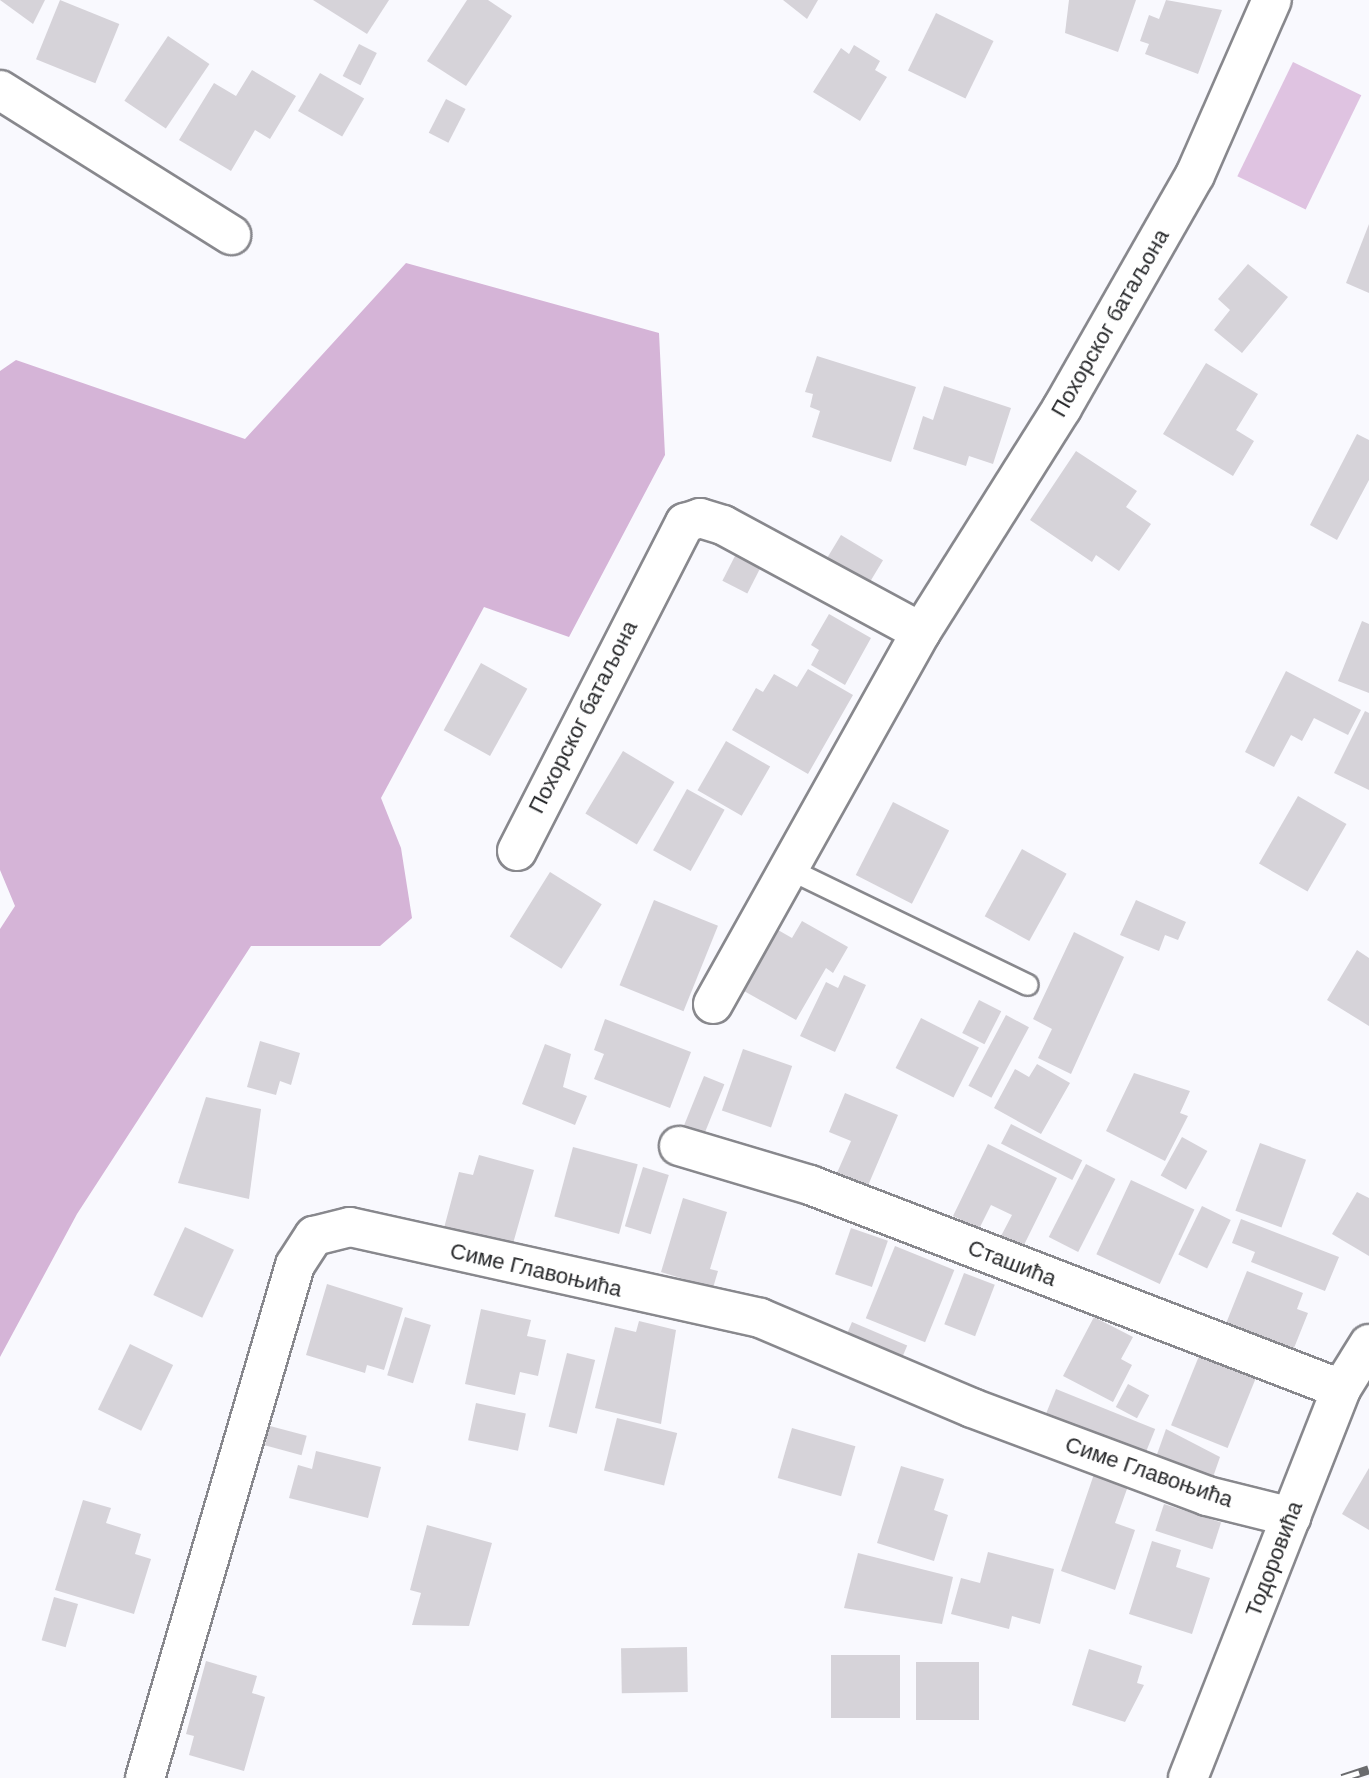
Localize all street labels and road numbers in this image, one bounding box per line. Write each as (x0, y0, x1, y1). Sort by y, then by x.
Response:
street label: Похорског батаљона (1045, 224, 1175, 422)
street label: Похорског батаљона (523, 616, 643, 818)
street label: Сташића (964, 1234, 1060, 1292)
street label: Симе Главоњића (448, 1237, 624, 1303)
street label: Симе Главоњића (1062, 1431, 1236, 1513)
street label: Тодоровића (1240, 1498, 1308, 1620)

